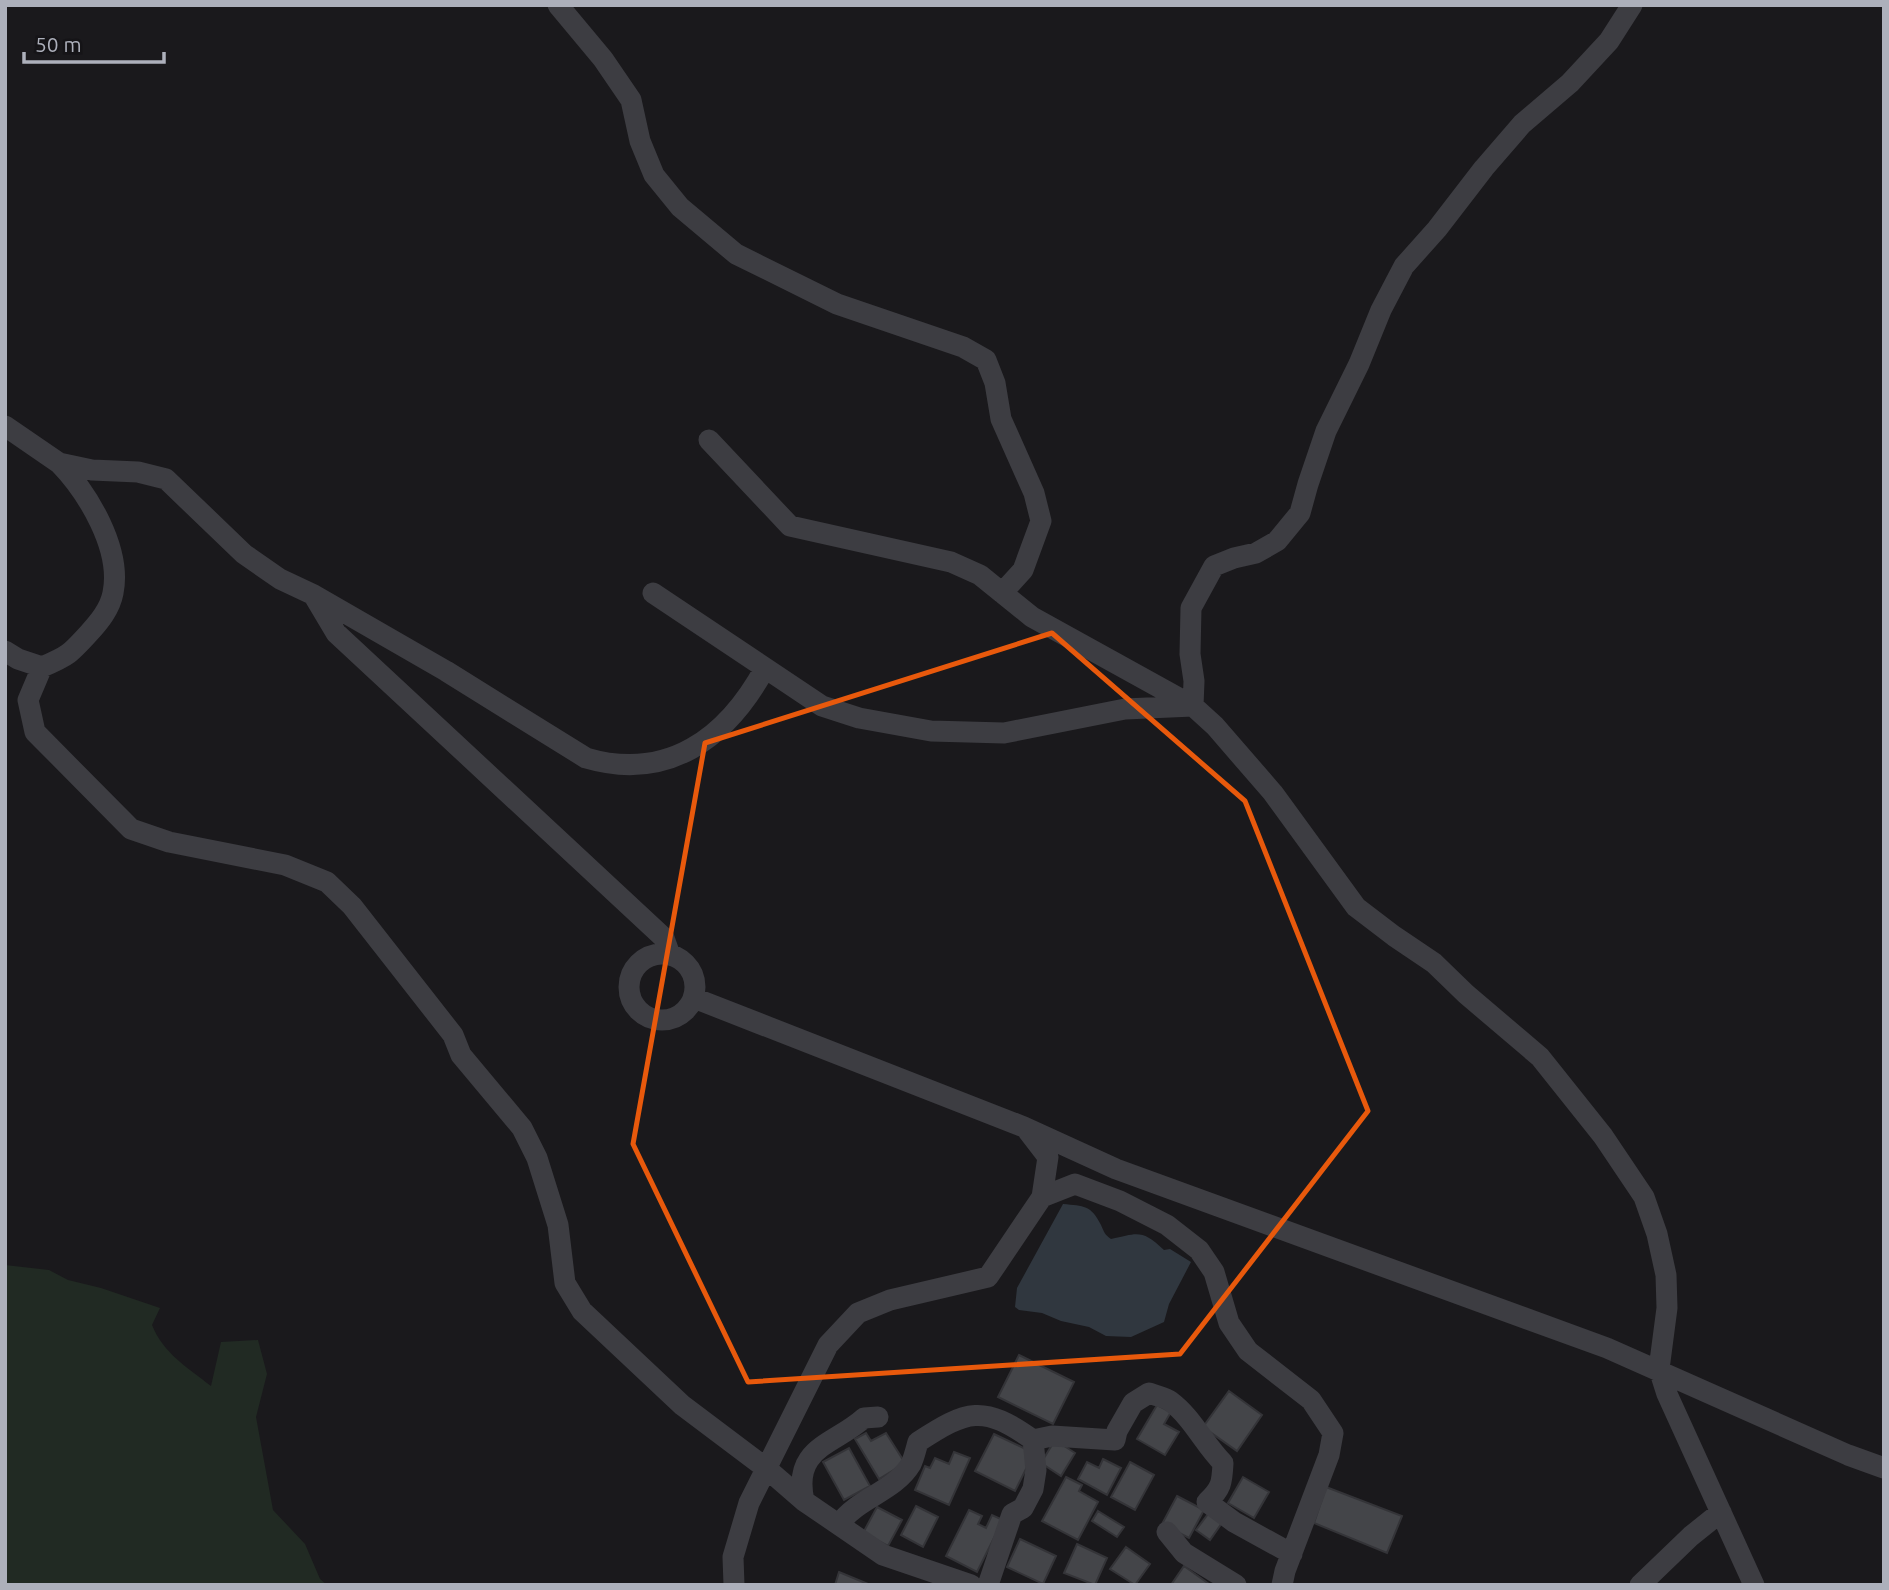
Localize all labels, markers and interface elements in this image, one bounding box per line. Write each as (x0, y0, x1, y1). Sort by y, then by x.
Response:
scale bar (24, 21, 164, 65)
text: 50 m (35, 32, 82, 56)

